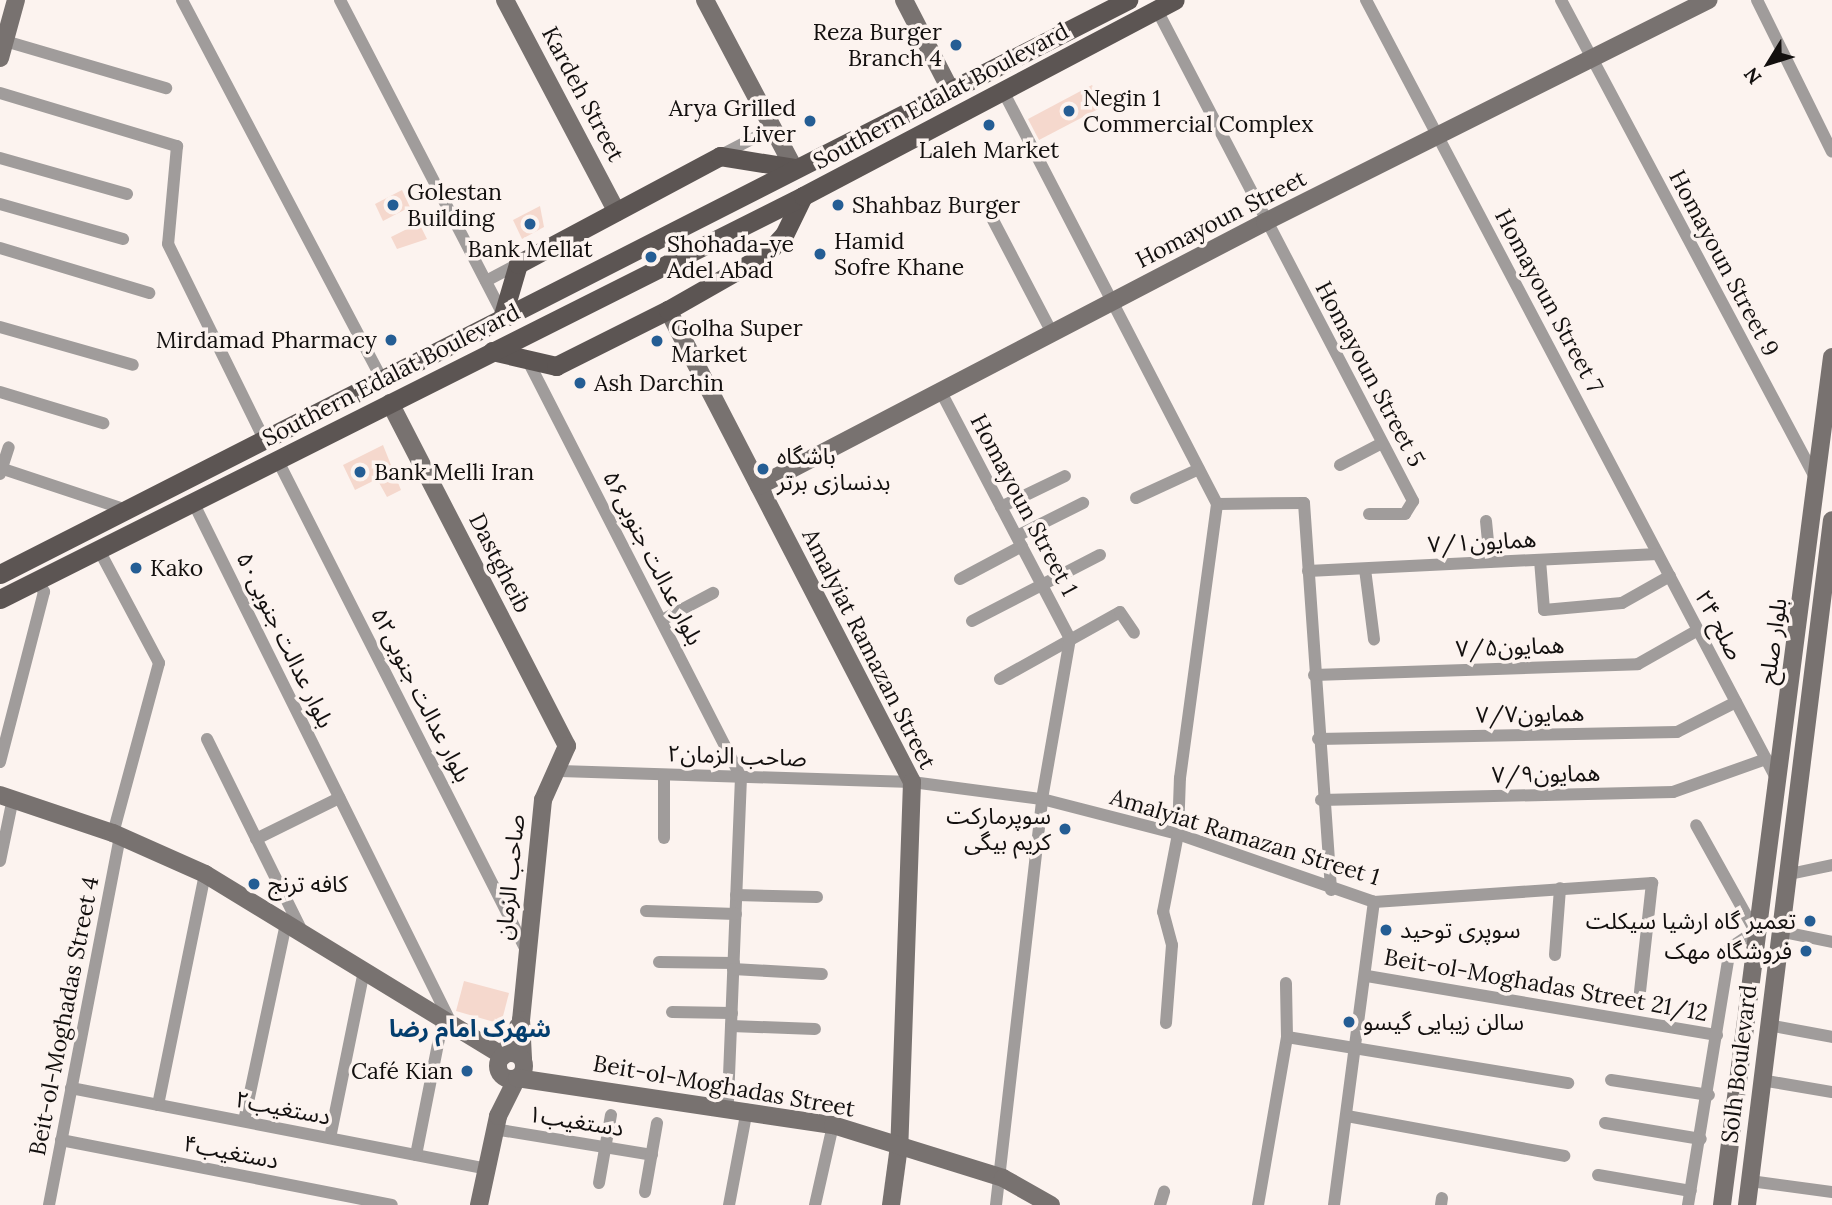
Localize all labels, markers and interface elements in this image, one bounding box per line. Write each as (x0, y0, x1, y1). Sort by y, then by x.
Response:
street label: Southern Edalat Boulevard (809, 17, 1073, 175)
place label: Reza Burger Branch 4 (813, 18, 942, 72)
street label: Kardeh Street (536, 22, 630, 166)
north arrow (1734, 28, 1804, 98)
marker: Reza Burger Branch 4 (948, 37, 964, 53)
text: N (1738, 63, 1766, 89)
place label: Negin 1 Commercial Complex (1083, 84, 1313, 138)
place label: Arya Grilled Liver (669, 94, 796, 148)
marker: Negin 1 Commercial Complex (1061, 103, 1077, 119)
marker: Arya Grilled Liver (802, 113, 818, 129)
marker: Laleh Market (981, 117, 997, 133)
place label: Laleh Market (919, 136, 1059, 164)
street label: Homayoun Street (1131, 164, 1311, 274)
street label: Homayoun Street 9 (1663, 165, 1785, 361)
place label: Golestan Building (407, 178, 502, 232)
place label: Shahbaz Burger (852, 191, 1020, 219)
marker: Golestan Building (385, 197, 401, 213)
marker: Shahbaz Burger (830, 197, 846, 213)
street label: Homayoun Street 7 (1489, 204, 1609, 398)
marker: Bank Mellat (522, 216, 538, 232)
place label: Hamid Sofre Khane (834, 227, 964, 281)
place label: Shohada-ye Adel Abad (667, 230, 794, 284)
place label: Bank Mellat (467, 235, 593, 263)
marker: Hamid Sofre Khane (812, 246, 828, 262)
marker: Shohada-ye Adel Abad (641, 247, 661, 267)
street label: Homayoun Street 5 (1309, 277, 1431, 471)
street label: Southern Edalat Boulevard (258, 298, 524, 452)
place label: Golha Super Market (671, 314, 803, 368)
place label: Mirdamad Pharmacy (156, 326, 377, 354)
marker: Mirdamad Pharmacy (383, 332, 399, 348)
marker: Golha Super Market (649, 333, 665, 349)
place label: Ash Darchin (594, 369, 724, 397)
marker: Ash Darchin (572, 375, 588, 391)
street label: Homayoun Street 1 (964, 409, 1084, 601)
place label: باشگاه بدنسازی برتر (777, 442, 890, 496)
place label: Bank Melli Iran (374, 458, 534, 486)
marker: باشگاه بدنسازی برتر (755, 461, 771, 477)
marker: Bank Melli Iran (352, 464, 368, 480)
street label: بلوار عدالت جنوبی۵۶ (597, 466, 709, 650)
street label: Dastgheib (463, 509, 537, 617)
street label: Amalyiat Ramazan Street (796, 524, 942, 774)
street label: همایون۷/۱ (1427, 525, 1537, 559)
street label: بلوار عدالت جنوبی۵۰ (230, 548, 340, 732)
place label: Kako (150, 554, 203, 582)
marker: Kako (128, 560, 144, 576)
street label: صلح ۲۴ (1689, 585, 1749, 665)
street label: بلوار صلح (1753, 596, 1793, 686)
street label: بلوار عدالت جنوبی۵۲ (365, 603, 477, 787)
street label: همایون۷/۵ (1455, 631, 1565, 663)
street label: همایون۷/۷ (1475, 699, 1585, 729)
street label: ۲صاحب الزمان (667, 740, 807, 772)
street label: همایون۷/۹ (1491, 759, 1601, 789)
street label: Amalyiat Ramazan Street 1 (1107, 783, 1383, 891)
place label: سوپرمارکت کریم بیگی (946, 802, 1051, 856)
street label: صاحب الزمان (490, 813, 530, 941)
marker: سوپرمارکت کریم بیگی (1057, 821, 1073, 837)
place label: کافه ترنج (268, 870, 348, 898)
street label: Beit-ol-Moghadas Street 4 (23, 874, 105, 1158)
marker: کافه ترنج (246, 876, 262, 892)
place label: تعمیر گاه ارشیا سیکلت (1586, 907, 1796, 935)
marker: تعمیر گاه ارشیا سیکلت (1802, 913, 1818, 929)
place label: سوپری توحید (1400, 916, 1520, 944)
marker: سوپری توحید (1378, 922, 1394, 938)
place label: فروشگاه مهک (1664, 937, 1792, 965)
street label: Beit-ol-Moghadas Street 21/12 (1382, 943, 1710, 1027)
marker: فروشگاه مهک (1798, 943, 1814, 959)
street label: Solh Boulevard (1716, 983, 1762, 1145)
place label: سالن زیبایی گیسو (1363, 1008, 1524, 1036)
marker: سالن زیبایی گیسو (1341, 1014, 1357, 1030)
district label: شهرک امام رضا (389, 1015, 551, 1043)
street label: Beit-ol-Moghadas Street (591, 1049, 857, 1123)
place label: Café Kian (351, 1057, 453, 1085)
marker: Café Kian (459, 1063, 475, 1079)
street label: ۲دستغیب (233, 1085, 333, 1131)
street label: دستغیب۱ (526, 1100, 626, 1142)
street label: دستغیب۴ (181, 1129, 281, 1175)

